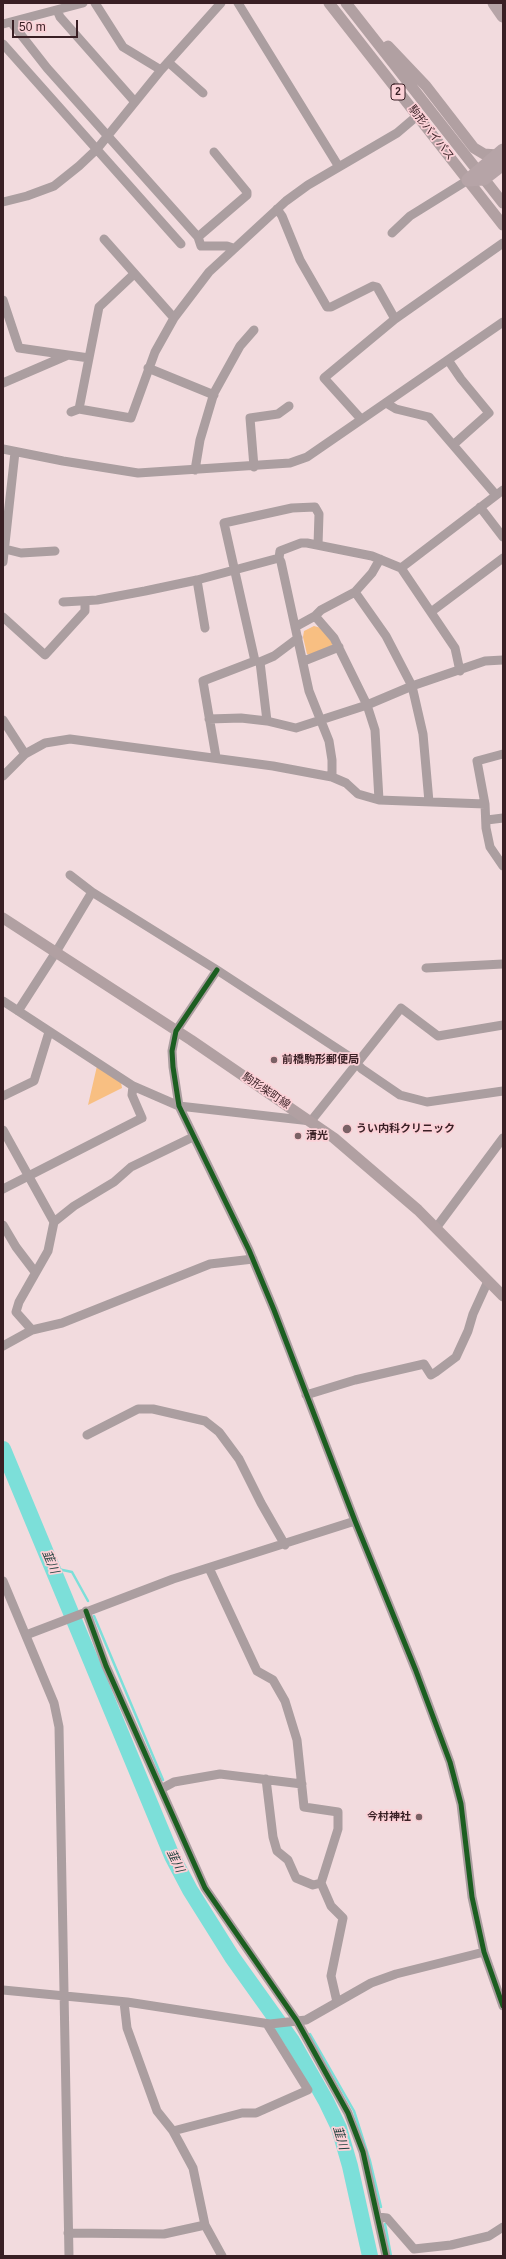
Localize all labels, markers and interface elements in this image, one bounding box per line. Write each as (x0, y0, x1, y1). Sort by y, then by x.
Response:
scale bar (14, 12, 80, 38)
text: 50 m (19, 20, 46, 34)
road number: 2 (391, 84, 405, 100)
street label: 駒形バイパス (405, 103, 457, 163)
place label: 前橋駒形郵便局 (282, 1053, 359, 1067)
marker: 前橋駒形郵便局 (269, 1055, 279, 1065)
street label: 駒形柴町線 (240, 1070, 292, 1112)
place label: うい内科クリニック (356, 1122, 455, 1136)
marker: うい内科クリニック (341, 1123, 353, 1135)
place label: 清光 (306, 1129, 328, 1143)
marker: 清光 (293, 1131, 303, 1141)
water label: 韮川 (39, 1548, 61, 1576)
place label: 今村神社 (367, 1810, 411, 1824)
marker: 今村神社 (414, 1812, 424, 1822)
water label: 韮川 (163, 1847, 187, 1875)
water label: 韮川 (330, 2124, 350, 2152)

